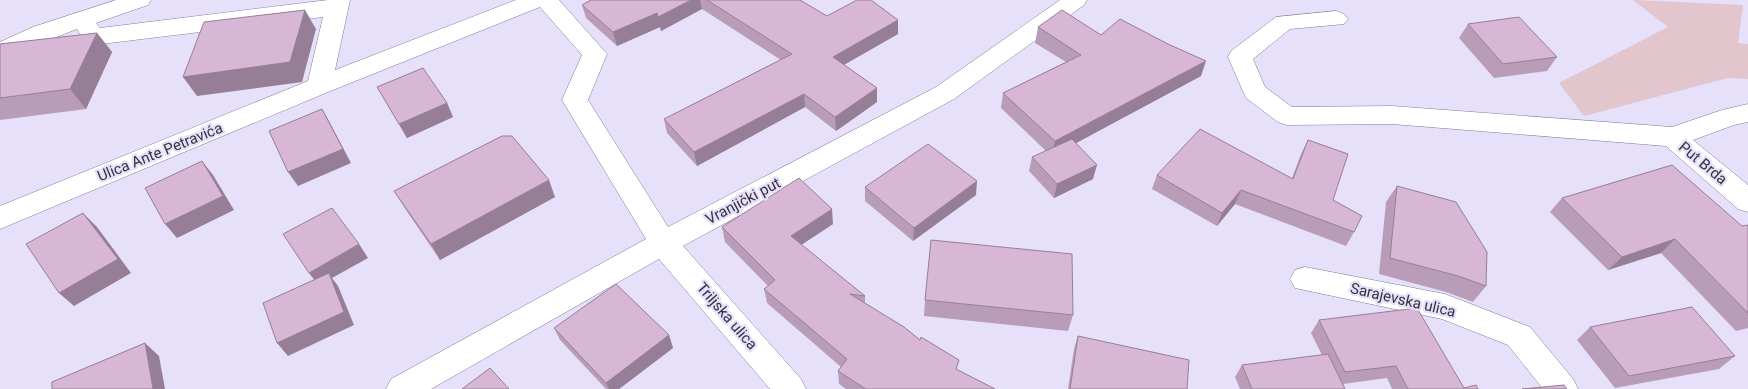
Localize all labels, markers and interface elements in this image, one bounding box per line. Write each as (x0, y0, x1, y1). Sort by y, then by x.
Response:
street label: Ulica Ante Petravića (95, 119, 225, 185)
street label: Put Brda (1675, 138, 1731, 188)
street label: Vranjički put (702, 174, 784, 228)
street label: Triljska ulica (693, 279, 761, 353)
street label: Sarajevska ulica (1349, 279, 1457, 321)

